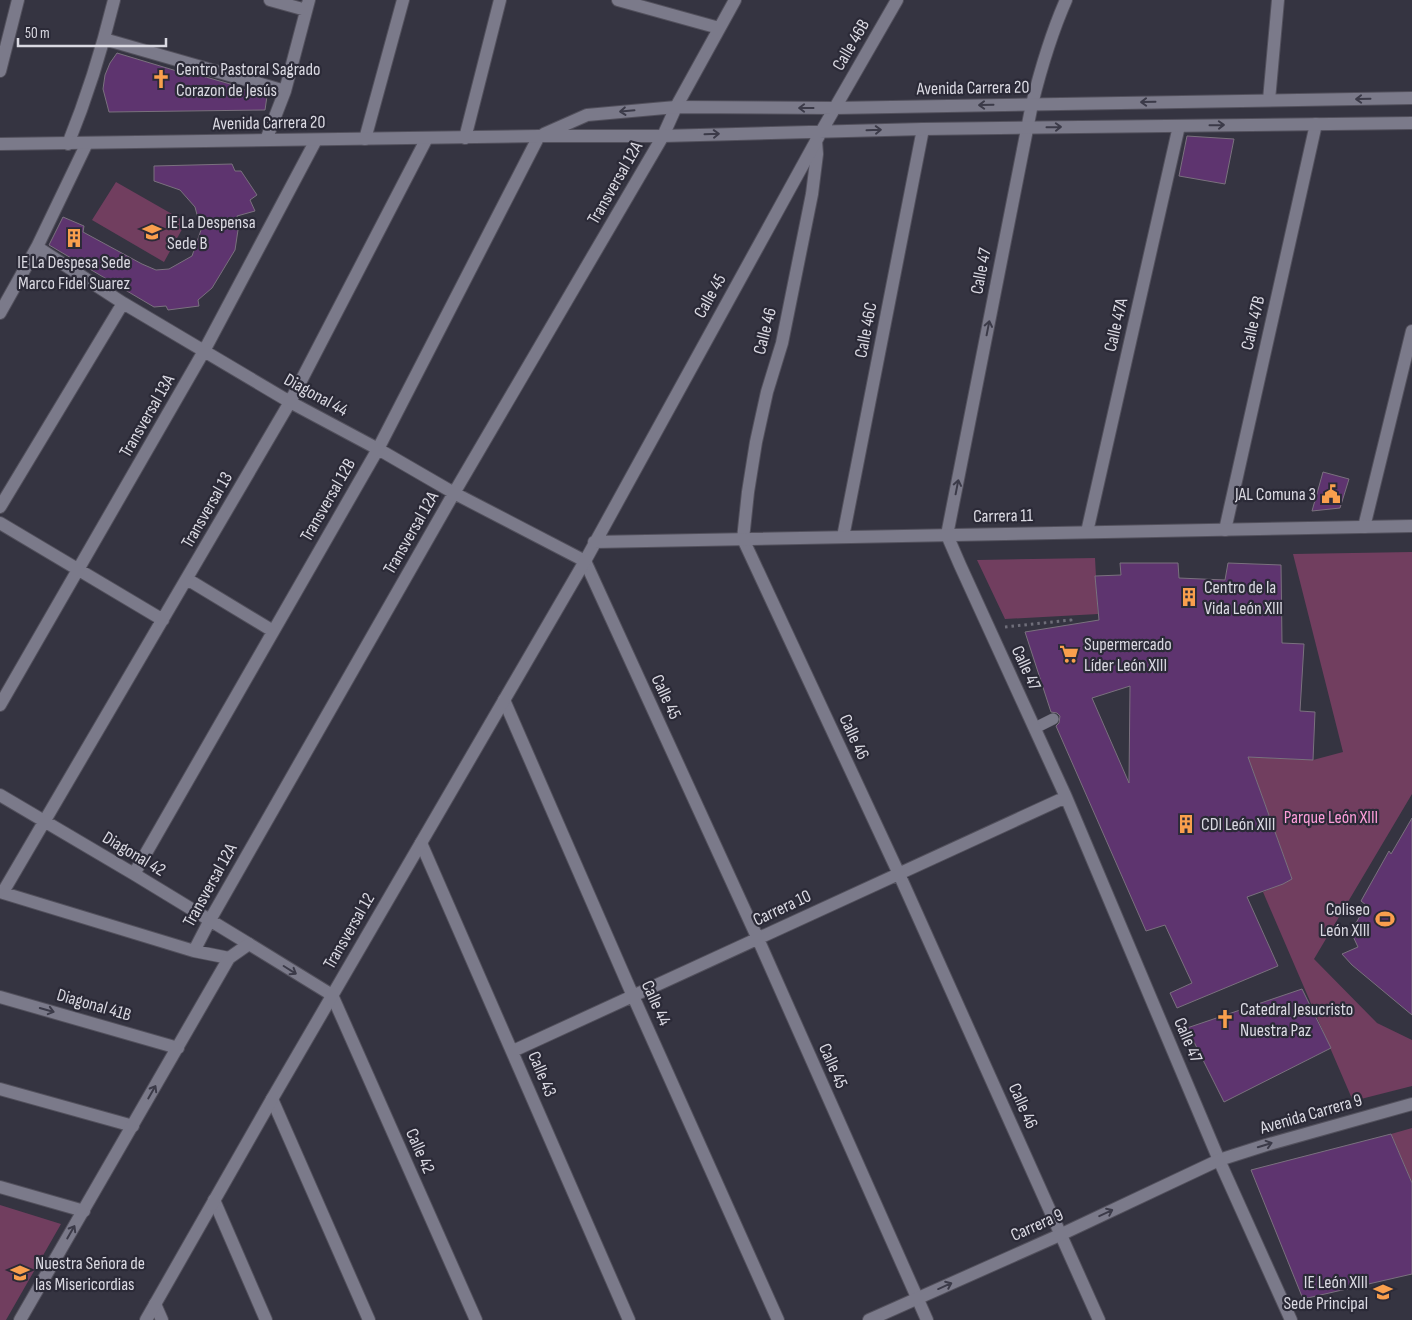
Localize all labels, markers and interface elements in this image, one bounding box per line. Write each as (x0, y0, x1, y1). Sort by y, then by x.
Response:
scale bar (18, 15, 165, 47)
street label: Calle 46B (828, 16, 874, 74)
text: 50 m (25, 24, 50, 43)
place label: Centro Pastoral Sagrado Corazon de Jesús (176, 59, 321, 101)
church icon: Centro Pastoral Sagrado Corazon de Jesús (150, 68, 172, 90)
street label: Avenida Carrera 20 (915, 77, 1030, 99)
one-way arrow (1356, 94, 1372, 104)
one-way arrow (1141, 97, 1157, 107)
one-way arrow (978, 100, 994, 110)
one-way arrow (798, 103, 814, 112)
one-way arrow (620, 106, 636, 116)
street label: Avenida Carrera 20 (211, 112, 326, 134)
one-way arrow (1208, 120, 1224, 130)
one-way arrow (1046, 122, 1062, 132)
one-way arrow (866, 125, 882, 135)
one-way arrow (703, 130, 719, 139)
street label: Transversal 12A (583, 138, 647, 228)
place label: IE La Despensa Sede B (167, 212, 256, 254)
school or university icon: IE La Despensa Sede B (141, 221, 163, 243)
building icon: IE La Despesa Sede Marco Fidel Suarez (63, 227, 85, 249)
street label: Calle 47 (966, 245, 996, 296)
place label: IE La Despesa Sede Marco Fidel Suarez (17, 252, 131, 294)
street label: Calle 45 (689, 270, 731, 322)
street label: Calle 47B (1237, 294, 1269, 352)
street label: Calle 47A (1100, 296, 1132, 354)
street label: Calle 46C (850, 300, 882, 360)
street label: Calle 46 (749, 305, 781, 357)
one-way arrow (984, 320, 993, 336)
street label: Diagonal 44 (280, 369, 352, 421)
street label: Transversal 13A (115, 371, 179, 461)
street label: Transversal 12B (296, 455, 360, 545)
street label: Transversal 13 (177, 468, 237, 552)
one-way arrow (952, 480, 962, 496)
public building icon: JAL Comuna 3 (1320, 483, 1342, 505)
place label: JAL Comuna 3 (1234, 484, 1316, 505)
street label: Transversal 12A (379, 488, 443, 578)
street label: Carrera 11 (973, 505, 1034, 527)
place label: Centro de la Vida León XIII (1204, 577, 1283, 619)
building icon: Centro de la Vida León XIII (1178, 586, 1200, 608)
place label: Supermercado Líder León XIII (1084, 634, 1172, 676)
street label: Calle 47 (1007, 642, 1046, 694)
supermarket icon: Supermercado Líder León XIII (1058, 643, 1080, 665)
street label: Calle 45 (647, 671, 685, 723)
street label: Calle 46 (834, 711, 874, 763)
park label: Parque León XIII (1284, 807, 1378, 828)
building icon: CDI León XIII (1175, 813, 1197, 835)
place label: CDI León XIII (1201, 814, 1275, 835)
street label: Diagonal 42 (99, 827, 169, 881)
street label: Transversal 12A (179, 839, 242, 930)
street label: Carrera 10 (750, 885, 814, 931)
street label: Transversal 12 (319, 889, 379, 973)
place label: Coliseo León XIII (1320, 899, 1370, 941)
sports icon: Coliseo León XIII (1374, 908, 1396, 930)
one-way arrow (283, 965, 297, 975)
street label: Calle 44 (637, 977, 675, 1029)
street label: Diagonal 41B (54, 984, 134, 1026)
place label: Catedral Jesucristo Nuestra Paz (1240, 999, 1353, 1041)
one-way arrow (38, 1006, 54, 1016)
church icon: Catedral Jesucristo Nuestra Paz (1214, 1008, 1236, 1030)
street label: Calle 47 (1169, 1014, 1207, 1066)
street label: Calle 45 (814, 1040, 852, 1092)
street label: Calle 43 (523, 1048, 561, 1100)
street label: Calle 46 (1004, 1080, 1042, 1132)
one-way arrow (148, 1085, 158, 1099)
street label: Avenida Carrera 9 (1257, 1089, 1364, 1139)
street label: Calle 42 (401, 1125, 439, 1177)
one-way arrow (1257, 1140, 1273, 1150)
street label: Carrera 9 (1007, 1204, 1067, 1246)
one-way arrow (1098, 1208, 1113, 1218)
one-way arrow (66, 1225, 76, 1240)
place label: Nuestra Señora de las Misericordias (35, 1253, 145, 1295)
school or university icon: Nuestra Señora de las Misericordias (9, 1262, 31, 1284)
place label: IE León XIII Sede Principal (1283, 1272, 1368, 1314)
one-way arrow (937, 1280, 952, 1290)
school or university icon: IE León XIII Sede Principal (1372, 1281, 1394, 1303)

